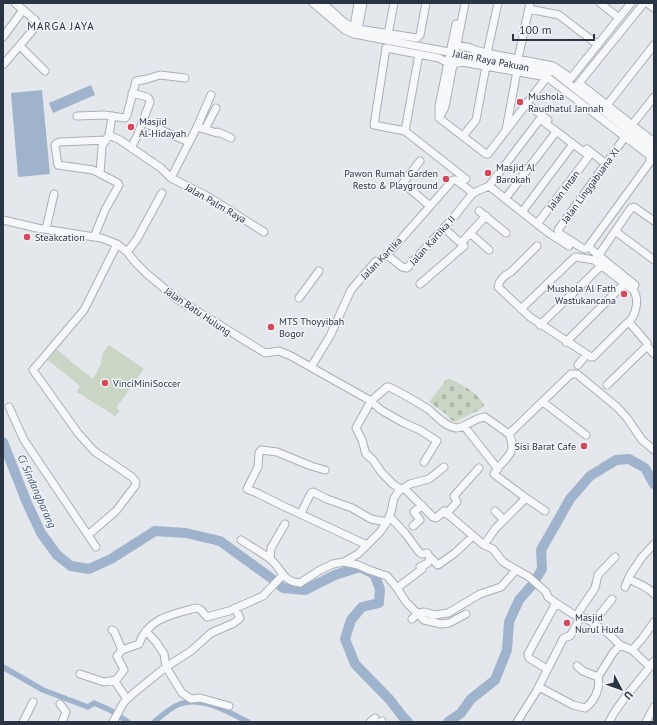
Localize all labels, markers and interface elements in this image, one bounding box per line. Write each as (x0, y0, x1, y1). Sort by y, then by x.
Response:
scale bar (513, 16, 594, 42)
district label: MARGA JAYA (27, 19, 95, 33)
text: 100 m (519, 22, 552, 37)
street label: Jalan Raya Pakuan (450, 46, 530, 74)
place label: Mushola Raudhatul Jannah (528, 90, 604, 115)
marker: Mushola Raudhatul Jannah (515, 97, 525, 107)
place label: Masjid Al-Hidayah (139, 115, 186, 140)
marker: Masjid Al-Hidayah (126, 122, 136, 132)
street label: Jalan Linggabuana XI (558, 145, 622, 227)
place label: Masjid Al Barokah (496, 161, 535, 186)
place label: Pawon Rumah Garden Resto & Playground (344, 167, 438, 192)
marker: Masjid Al Barokah (483, 168, 493, 178)
street label: Jalan Intan (544, 168, 582, 213)
marker: Pawon Rumah Garden Resto & Playground (441, 174, 451, 184)
street label: Jalan Palm Raya (182, 180, 249, 226)
street label: Jalan Kartika II (406, 213, 458, 269)
place label: Steakcation (35, 231, 85, 244)
marker: Steakcation (22, 232, 32, 242)
street label: Jalan Kartika (357, 234, 405, 283)
place label: Mushola Al Fath Wastukancana (547, 282, 616, 307)
street label: Jalan Batu Hulung (161, 284, 233, 338)
marker: Mushola Al Fath Wastukancana (619, 289, 629, 299)
place label: MTS Thoyyibah Bogor (279, 315, 344, 340)
marker: MTS Thoyyibah Bogor (266, 322, 276, 332)
place label: VinciMiniSoccer (112, 377, 181, 390)
marker: VinciMiniSoccer (100, 378, 110, 388)
place label: Sisi Barat Cafe (515, 440, 576, 453)
marker: Sisi Barat Cafe (579, 441, 589, 451)
water label: Ci Sindangbarang (14, 452, 60, 530)
place label: Masjid Nurul Huda (575, 611, 624, 636)
marker: Masjid Nurul Huda (562, 618, 572, 628)
north arrow (601, 669, 641, 709)
text: U (621, 688, 636, 703)

